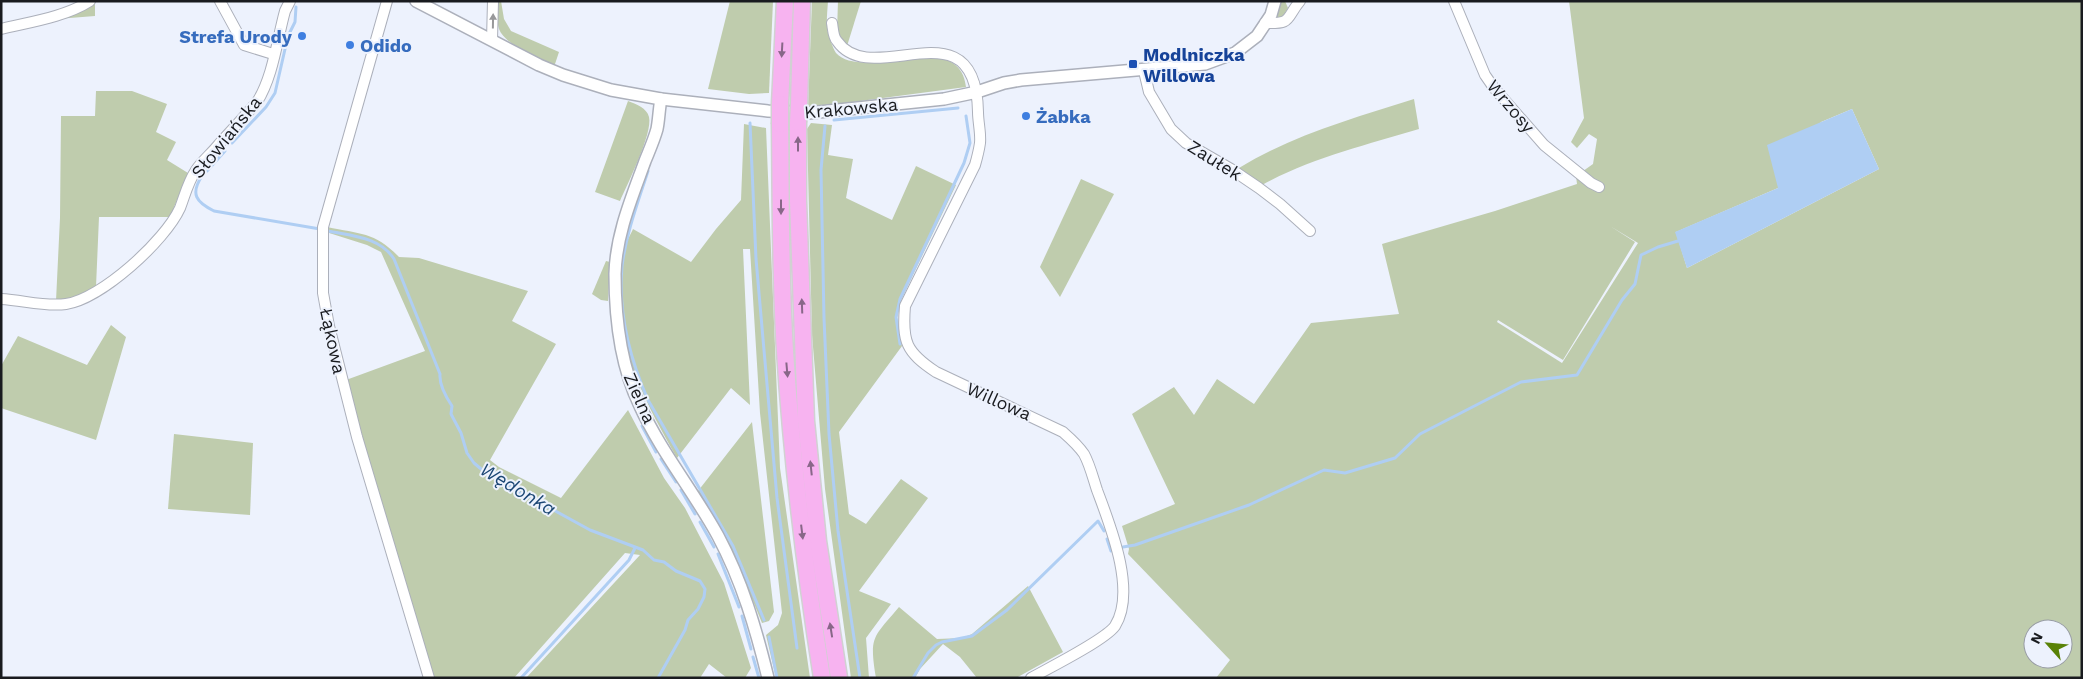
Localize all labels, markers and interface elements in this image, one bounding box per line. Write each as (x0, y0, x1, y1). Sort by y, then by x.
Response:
one-way arrow (489, 12, 497, 28)
place label: Strefa Urody (179, 26, 293, 47)
marker: Strefa Urody (296, 30, 308, 42)
place label: Odido (360, 35, 412, 56)
marker: Odido (344, 39, 356, 51)
one-way arrow (778, 42, 786, 58)
place label: Modlniczka Willowa (1143, 44, 1245, 86)
marker: Modlniczka Willowa (1127, 58, 1139, 70)
street label: Wrzosy (1483, 75, 1540, 137)
street label: Słowiańska (186, 92, 266, 182)
street label: Krakowska (803, 93, 899, 123)
place label: Żabka (1036, 106, 1091, 127)
marker: Żabka (1020, 110, 1032, 122)
street label: Zaułek (1184, 135, 1246, 185)
one-way arrow (794, 136, 802, 152)
one-way arrow (777, 200, 785, 216)
one-way arrow (798, 298, 806, 314)
street label: Łąkowa (316, 306, 350, 376)
one-way arrow (783, 362, 791, 378)
street label: Zielna (620, 369, 660, 427)
street label: Willowa (963, 377, 1035, 425)
water label: Wędonka (476, 457, 560, 521)
one-way arrow (807, 460, 815, 476)
one-way arrow (798, 524, 806, 540)
north arrow (2023, 619, 2073, 669)
one-way arrow (827, 621, 835, 637)
text: N (2027, 630, 2046, 646)

